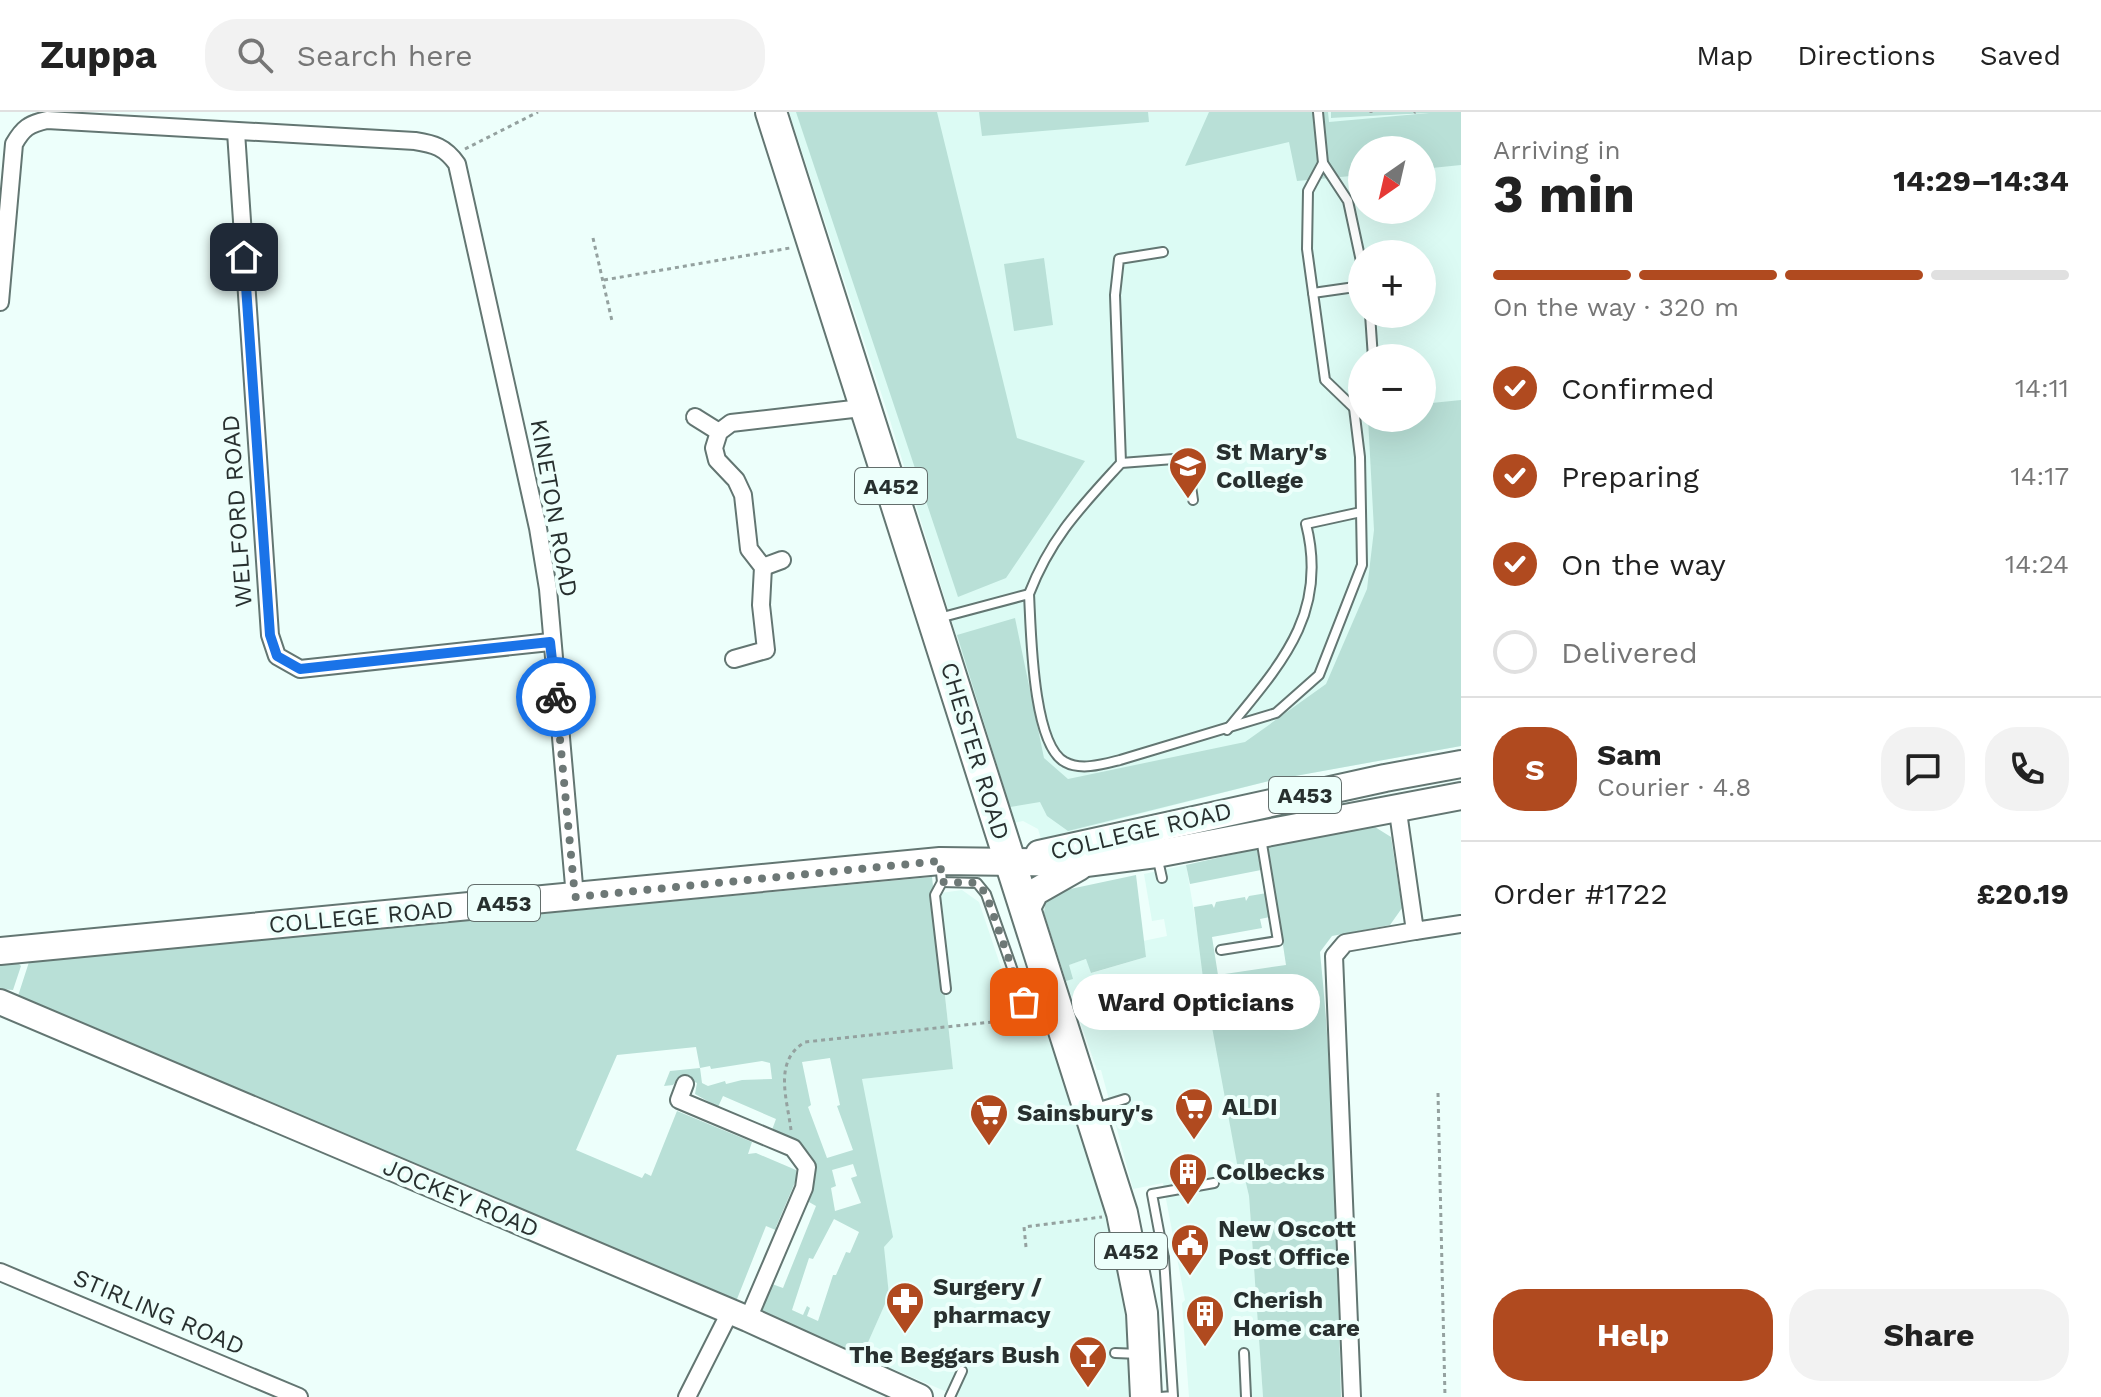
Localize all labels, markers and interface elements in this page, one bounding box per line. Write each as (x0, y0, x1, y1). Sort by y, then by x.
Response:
search box (205, 19, 765, 91)
text: Zuppa (40, 33, 157, 77)
icon: search (233, 33, 277, 77)
text: Search here (297, 38, 473, 73)
text: Map (1696, 39, 1753, 72)
text: Directions (1797, 39, 1936, 72)
text: Saved (1980, 39, 2061, 72)
text: Arriving in (1493, 135, 1621, 165)
north arrow (1348, 136, 1436, 224)
map controls (1348, 136, 1436, 432)
text: 14:29–14:34 (1893, 163, 2069, 198)
text: 3 min (1493, 164, 1635, 225)
pin (210, 223, 278, 291)
icon: home (222, 235, 266, 279)
button: + (1348, 240, 1436, 328)
text: On the way · 320 m (1493, 292, 1739, 322)
button: − (1348, 344, 1436, 432)
icon: check (1493, 366, 1537, 410)
text: Confirmed (1561, 371, 1715, 406)
text: 14:11 (2015, 373, 2069, 403)
street label: WELFORD ROAD (216, 414, 258, 608)
street label: KINETON ROAD (525, 417, 583, 599)
place label: St Mary's College (1216, 438, 1327, 494)
school or university icon: St Mary's College (1167, 445, 1209, 500)
icon: check (1493, 454, 1537, 498)
text: Preparing (1561, 459, 1699, 494)
text: 14:17 (2011, 461, 2069, 491)
road number: A452 (855, 468, 927, 504)
icon: check (1493, 542, 1537, 586)
text: On the way (1561, 547, 1726, 582)
text: 14:24 (2005, 549, 2069, 579)
text: Delivered (1561, 635, 1698, 670)
courier (516, 657, 596, 737)
street label: CHESTER ROAD (935, 659, 1015, 843)
icon: bike (534, 675, 578, 719)
button: chat (1881, 727, 1965, 811)
button: phone (1985, 727, 2069, 811)
text: Sam (1597, 737, 1662, 772)
text: S (1525, 752, 1545, 787)
text: Courier · 4.8 (1597, 772, 1751, 802)
road number: A453 (1269, 777, 1341, 813)
street label: COLLEGE ROAD (1048, 797, 1234, 865)
text: Order #1722 (1493, 876, 1668, 911)
text: £20.19 (1976, 876, 2069, 911)
road number: A453 (468, 885, 540, 921)
street label: COLLEGE ROAD (267, 895, 455, 939)
pin (990, 968, 1058, 1036)
callout: Ward Opticians (1072, 974, 1320, 1030)
icon: bag (1002, 980, 1046, 1024)
text: Ward Opticians (1098, 987, 1294, 1017)
supermarket icon: ALDI (1173, 1086, 1215, 1141)
supermarket icon: Sainsbury's (968, 1092, 1010, 1147)
place label: ALDI (1222, 1093, 1278, 1121)
place label: Sainsbury's (1017, 1099, 1154, 1127)
building icon: Colbecks (1167, 1151, 1209, 1206)
street label: JOCKEY ROAD (379, 1153, 543, 1243)
place label: Colbecks (1216, 1158, 1325, 1186)
place label: New Oscott Post Office (1218, 1215, 1356, 1271)
public building icon: New Oscott Post Office (1169, 1222, 1211, 1277)
road number: A452 (1095, 1233, 1167, 1269)
street label: STIRLING ROAD (69, 1263, 249, 1361)
place label: Surgery / pharmacy (933, 1273, 1051, 1329)
pharmacy icon: Surgery / pharmacy (884, 1280, 926, 1335)
place label: Cherish Home care (1233, 1286, 1360, 1342)
button: Help (1493, 1289, 1773, 1381)
button: Share (1789, 1289, 2069, 1381)
building icon: Cherish Home care (1184, 1293, 1226, 1348)
bar icon: The Beggars Bush (1067, 1334, 1109, 1389)
place label: The Beggars Bush (849, 1341, 1060, 1369)

